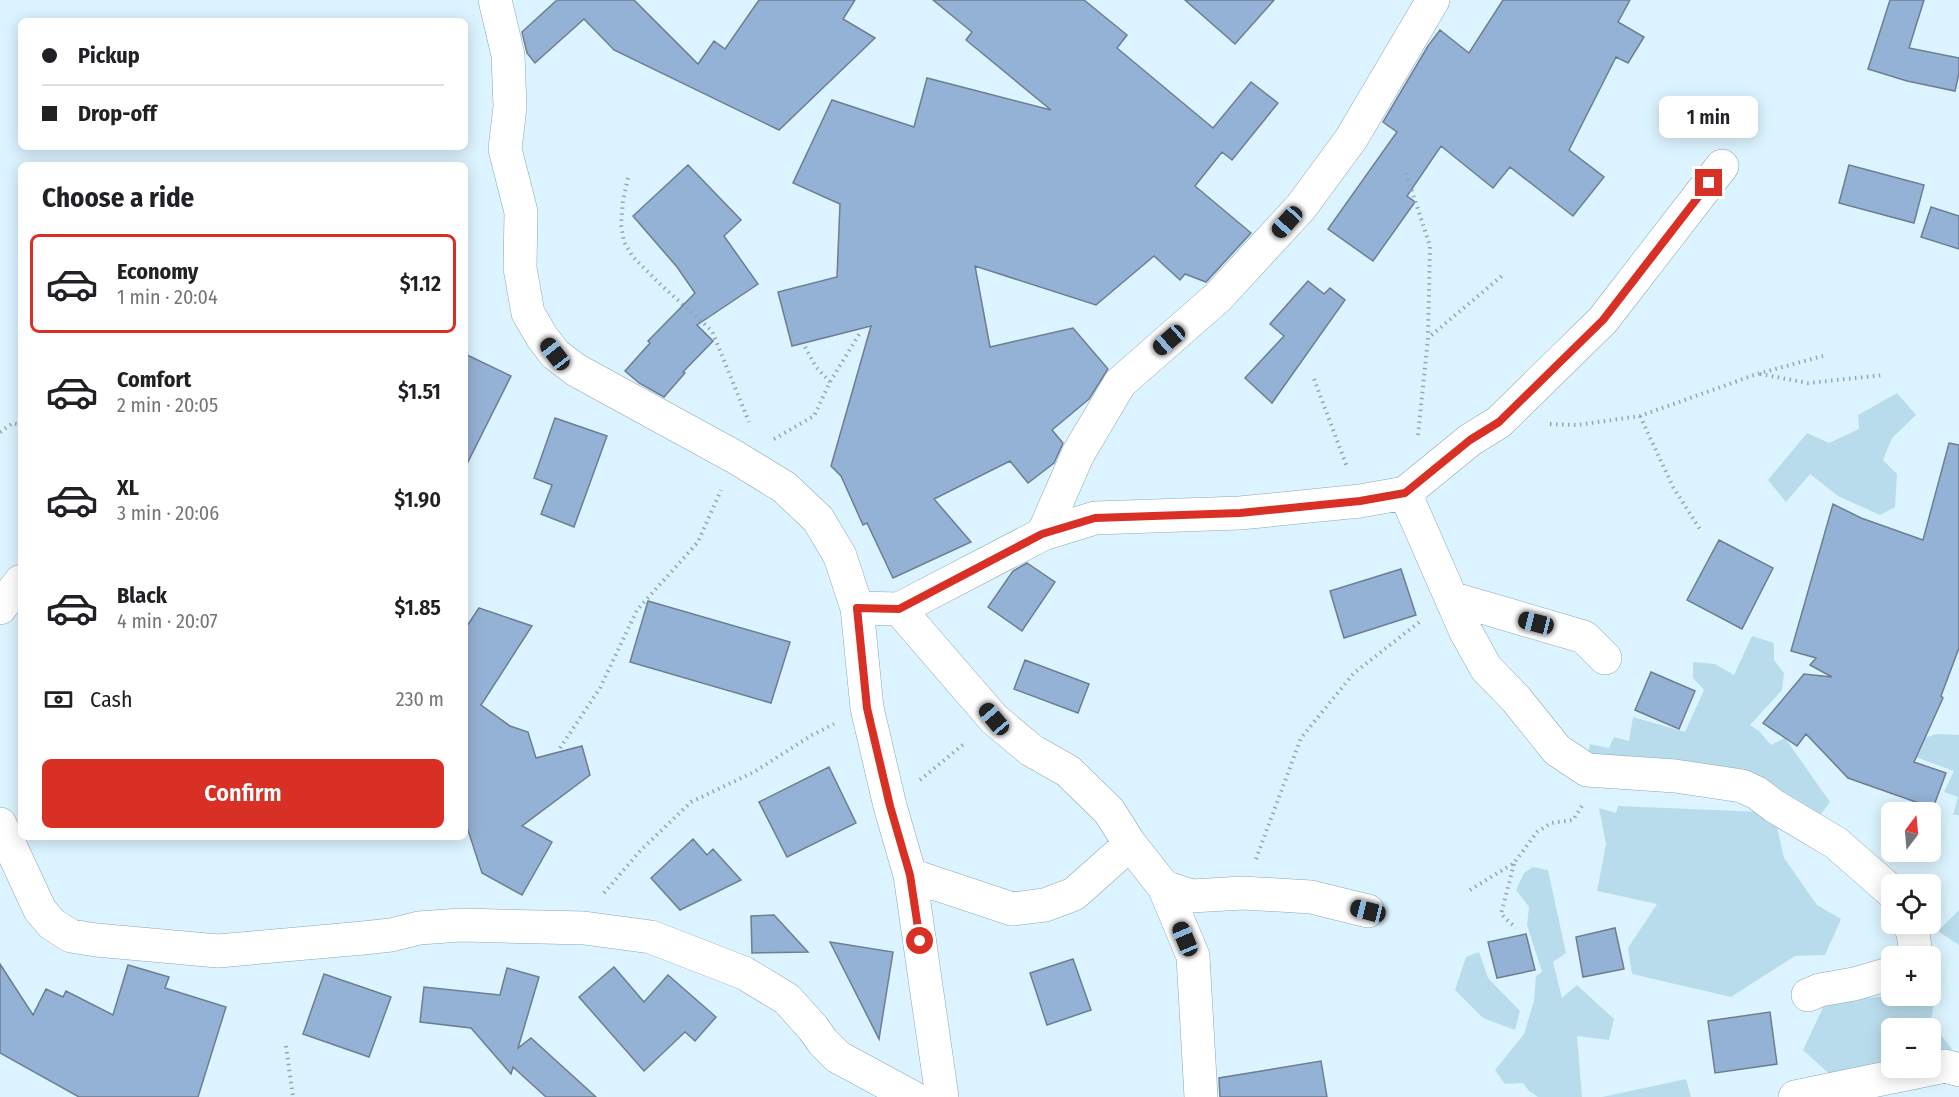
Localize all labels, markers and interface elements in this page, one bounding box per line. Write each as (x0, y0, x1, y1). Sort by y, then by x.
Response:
text: Pickup (78, 42, 140, 69)
callout: 1 min (1660, 96, 1758, 138)
text: Drop-off (78, 100, 157, 127)
text: 1 min (1687, 105, 1730, 129)
route end (1695, 169, 1722, 196)
text: Choose a ride (42, 182, 194, 214)
car (1268, 203, 1306, 241)
icon: car (45, 257, 99, 311)
text: Economy (117, 258, 198, 285)
text: $1.12 (400, 270, 441, 297)
text: 1 min · 20:04 (117, 285, 218, 309)
car (1150, 321, 1188, 359)
car (537, 334, 573, 374)
icon: car (45, 365, 99, 419)
text: Comfort (117, 366, 191, 393)
text: $1.51 (398, 378, 441, 405)
text: 2 min · 20:05 (117, 393, 218, 417)
icon: car (45, 473, 99, 527)
text: XL (117, 474, 139, 501)
text: $1.90 (394, 486, 441, 513)
text: 3 min · 20:06 (117, 501, 219, 525)
icon: car (45, 581, 99, 635)
text: Black (117, 582, 167, 609)
text: $1.85 (395, 594, 441, 621)
text: 4 min · 20:07 (117, 609, 218, 633)
car (1516, 610, 1556, 636)
icon: cash (42, 683, 75, 716)
text: Cash (90, 686, 133, 713)
text: 230 m (396, 687, 444, 711)
car (976, 699, 1012, 739)
button: Confirm (42, 759, 444, 828)
north arrow (1881, 802, 1941, 862)
map controls (1881, 802, 1941, 1078)
button: locate (1881, 874, 1941, 934)
car (1348, 898, 1388, 924)
car (1170, 919, 1200, 959)
route start (906, 927, 933, 954)
button: + (1881, 946, 1941, 1006)
button: − (1881, 1018, 1941, 1078)

